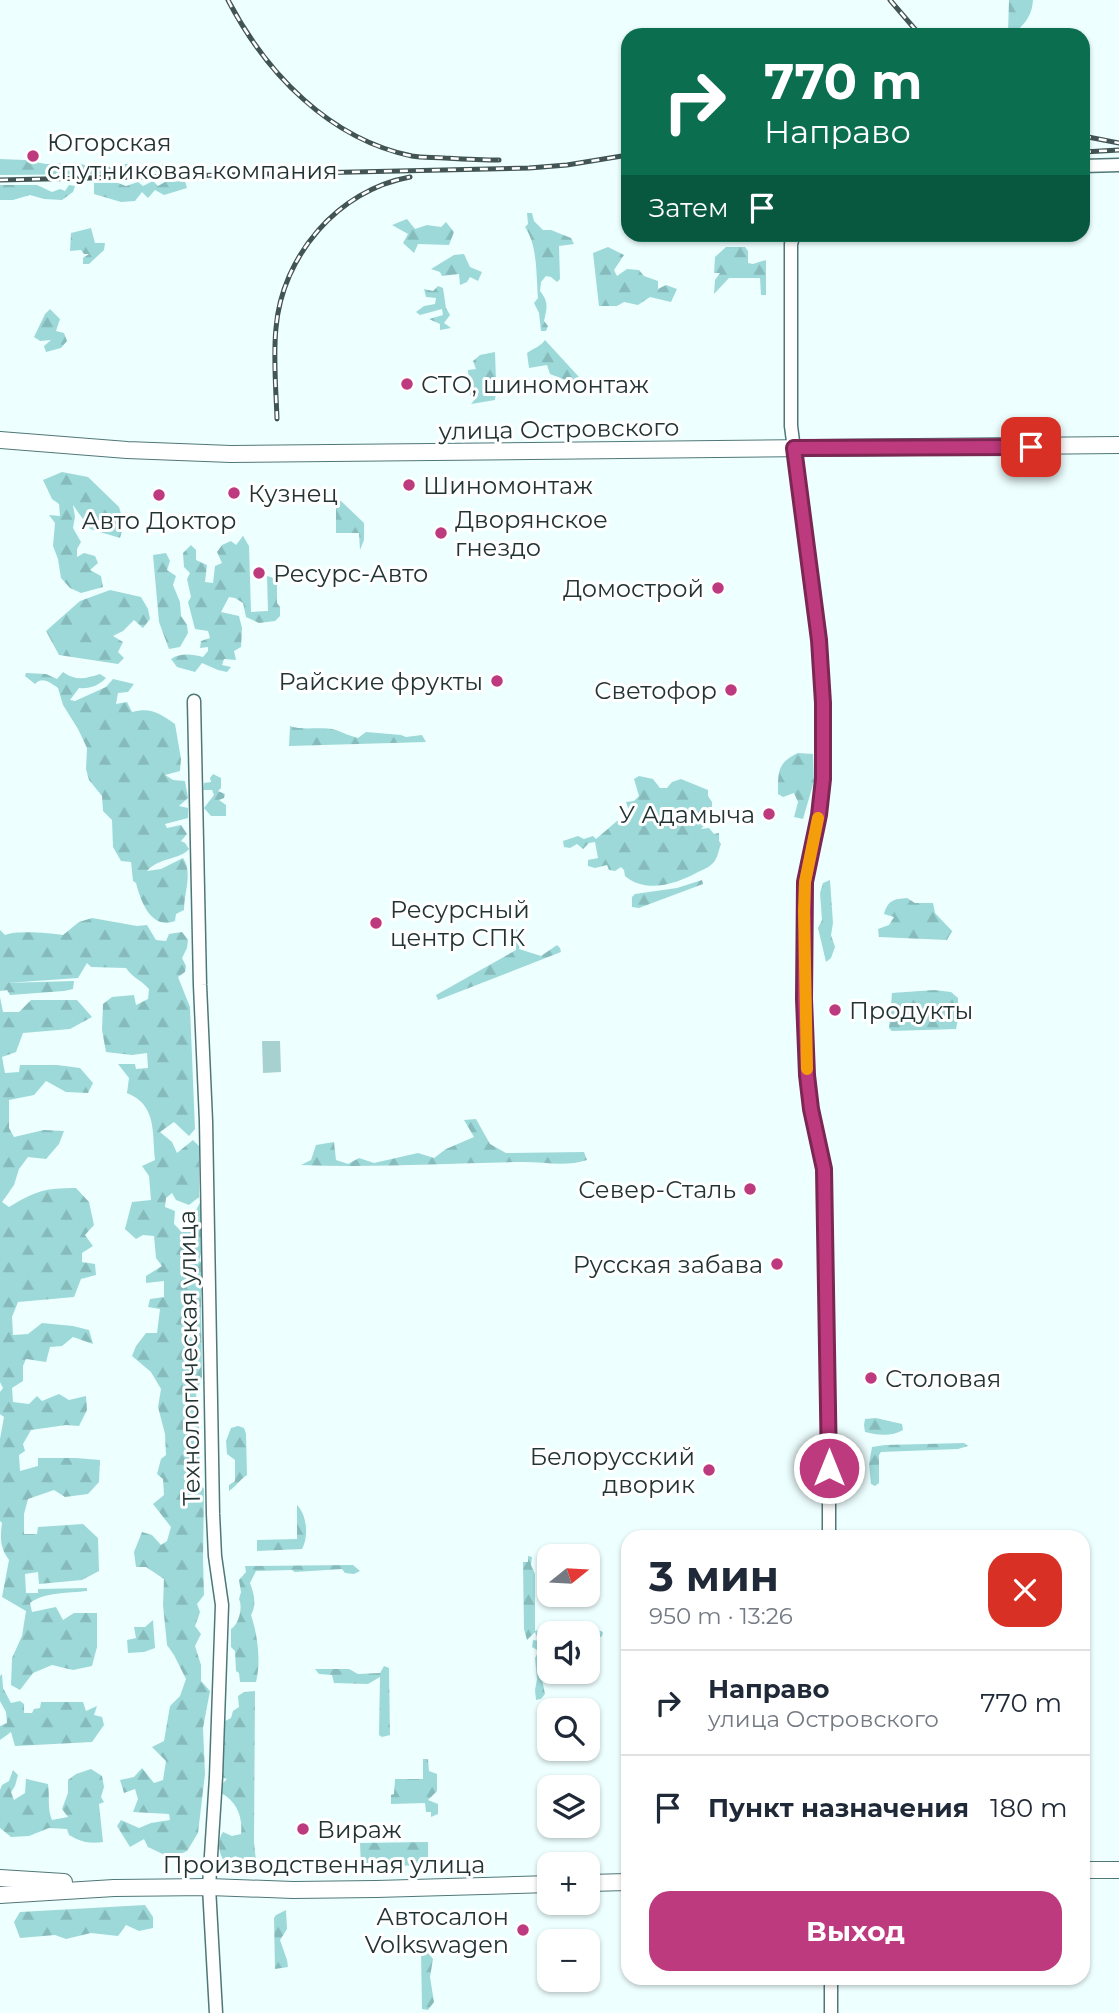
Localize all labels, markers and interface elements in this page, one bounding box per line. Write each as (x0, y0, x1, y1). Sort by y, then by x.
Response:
text: 770 m (764, 52, 922, 111)
icon: right (649, 56, 740, 147)
text: Направо (764, 112, 911, 151)
place label: Югорская спутниковая компания (47, 128, 338, 185)
marker: Югорская спутниковая компания (25, 148, 41, 164)
icon: arrive (743, 189, 781, 227)
text: Затем (649, 192, 729, 224)
place label: СТО, шиномонтаж (421, 370, 649, 399)
marker: СТО, шиномонтаж (399, 376, 415, 392)
street label: улица Островского (437, 412, 680, 446)
pin (1001, 417, 1061, 477)
icon: arrive (1012, 428, 1050, 466)
place label: Шиномонтаж (423, 471, 593, 500)
marker: Шиномонтаж (401, 477, 417, 493)
place label: Кузнец (248, 479, 338, 508)
marker: Кузнец (226, 485, 242, 501)
marker: Авто Доктор (151, 487, 167, 503)
place label: Дворянское гнездо (455, 505, 608, 562)
place label: Авто Доктор (82, 506, 236, 535)
marker: Дворянское гнездо (433, 525, 449, 541)
place label: Ресурс-Авто (273, 559, 428, 588)
marker: Ресурс-Авто (251, 565, 267, 581)
place label: Домострой (563, 574, 704, 603)
marker: Домострой (710, 580, 726, 596)
place label: Райские фрукты (279, 667, 483, 696)
marker: Райские фрукты (489, 673, 505, 689)
place label: Светофор (594, 676, 717, 705)
marker: Светофор (723, 682, 739, 698)
place label: У Адамыча (619, 800, 755, 829)
marker: У Адамыча (761, 806, 777, 822)
place label: Ресурсный центр СПК (390, 895, 530, 952)
marker: Ресурсный центр СПК (368, 915, 384, 931)
place label: Продукты (849, 996, 973, 1025)
marker: Продукты (827, 1002, 843, 1018)
place label: Север-Сталь (578, 1175, 736, 1204)
marker: Север-Сталь (742, 1181, 758, 1197)
street label: Технологическая улица (172, 1210, 206, 1506)
place label: Русская забава (573, 1250, 763, 1279)
marker: Русская забава (769, 1256, 785, 1272)
place label: Столовая (885, 1364, 1001, 1393)
marker: Столовая (863, 1370, 879, 1386)
position arrow (792, 1431, 866, 1505)
place label: Белорусский дворик (530, 1442, 695, 1499)
marker: Белорусский дворик (701, 1462, 717, 1478)
north arrow (537, 1544, 600, 1606)
map controls (537, 1544, 600, 1992)
text: 3 мин (649, 1550, 779, 1602)
button: close (988, 1553, 1062, 1627)
text: 950 m · 13:26 (649, 1602, 793, 1630)
button: sound (537, 1621, 600, 1684)
text: Направо (708, 1673, 829, 1705)
icon: right (649, 1684, 687, 1722)
text: 770 m (980, 1687, 1062, 1719)
button: search (537, 1698, 600, 1761)
text: улица Островского (708, 1705, 939, 1733)
button: layers (537, 1775, 600, 1838)
icon: arrive (649, 1789, 687, 1827)
text: Пункт назначения (708, 1792, 969, 1824)
text: 180 m (990, 1792, 1068, 1824)
place label: Вираж (317, 1815, 402, 1844)
marker: Вираж (295, 1821, 311, 1837)
street label: Производственная улица (163, 1850, 485, 1879)
button: + (537, 1852, 600, 1915)
button: Выход (649, 1891, 1062, 1971)
place label: Автосалон Volkswagen (365, 1902, 509, 1959)
marker: Автосалон Volkswagen (515, 1922, 531, 1938)
button: − (537, 1929, 600, 1992)

